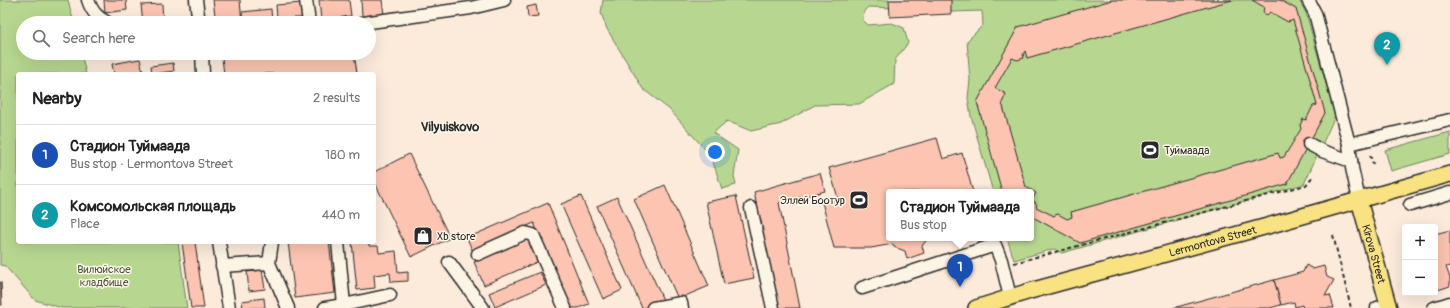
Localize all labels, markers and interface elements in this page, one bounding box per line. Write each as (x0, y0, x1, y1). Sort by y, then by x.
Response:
search box (16, 16, 376, 60)
icon: search (30, 27, 52, 49)
text: Search here (62, 29, 135, 48)
pin: 2 (1374, 32, 1400, 65)
text: Nearby (32, 88, 81, 109)
text: 2 results (313, 90, 360, 106)
district label: Vilyuiskovo (421, 119, 479, 135)
text: Стадион Туймаада (70, 137, 190, 156)
sports icon: Туймаада (1139, 139, 1161, 161)
your location (705, 142, 725, 162)
place label: Туймаада (1164, 144, 1209, 157)
text: 1 (42, 147, 48, 163)
text: 180 m (325, 147, 360, 163)
text: Bus stop · Lermontova Street (70, 156, 233, 172)
sports icon: Эллей Боотур (848, 189, 870, 211)
popup (886, 189, 1034, 241)
place label: Эллей Боотур (780, 194, 845, 207)
text: Комсомольская площадь (70, 197, 236, 216)
text: Стадион Туймаада (900, 198, 1020, 217)
text: 2 (41, 207, 49, 223)
text: 440 m (322, 207, 360, 223)
text: Place (70, 216, 99, 232)
text: Bus stop (900, 217, 947, 233)
street label: Lermontova Street (1168, 223, 1258, 259)
street label: Kirova Street (1360, 223, 1389, 285)
map controls (1402, 224, 1438, 296)
button: + (1402, 224, 1438, 260)
shop icon: Xb store (412, 225, 434, 247)
place label: Xb store (437, 230, 476, 243)
pin: 1 (947, 254, 973, 287)
button: − (1402, 260, 1438, 296)
park label: Вилюйское кладбище (77, 263, 131, 289)

